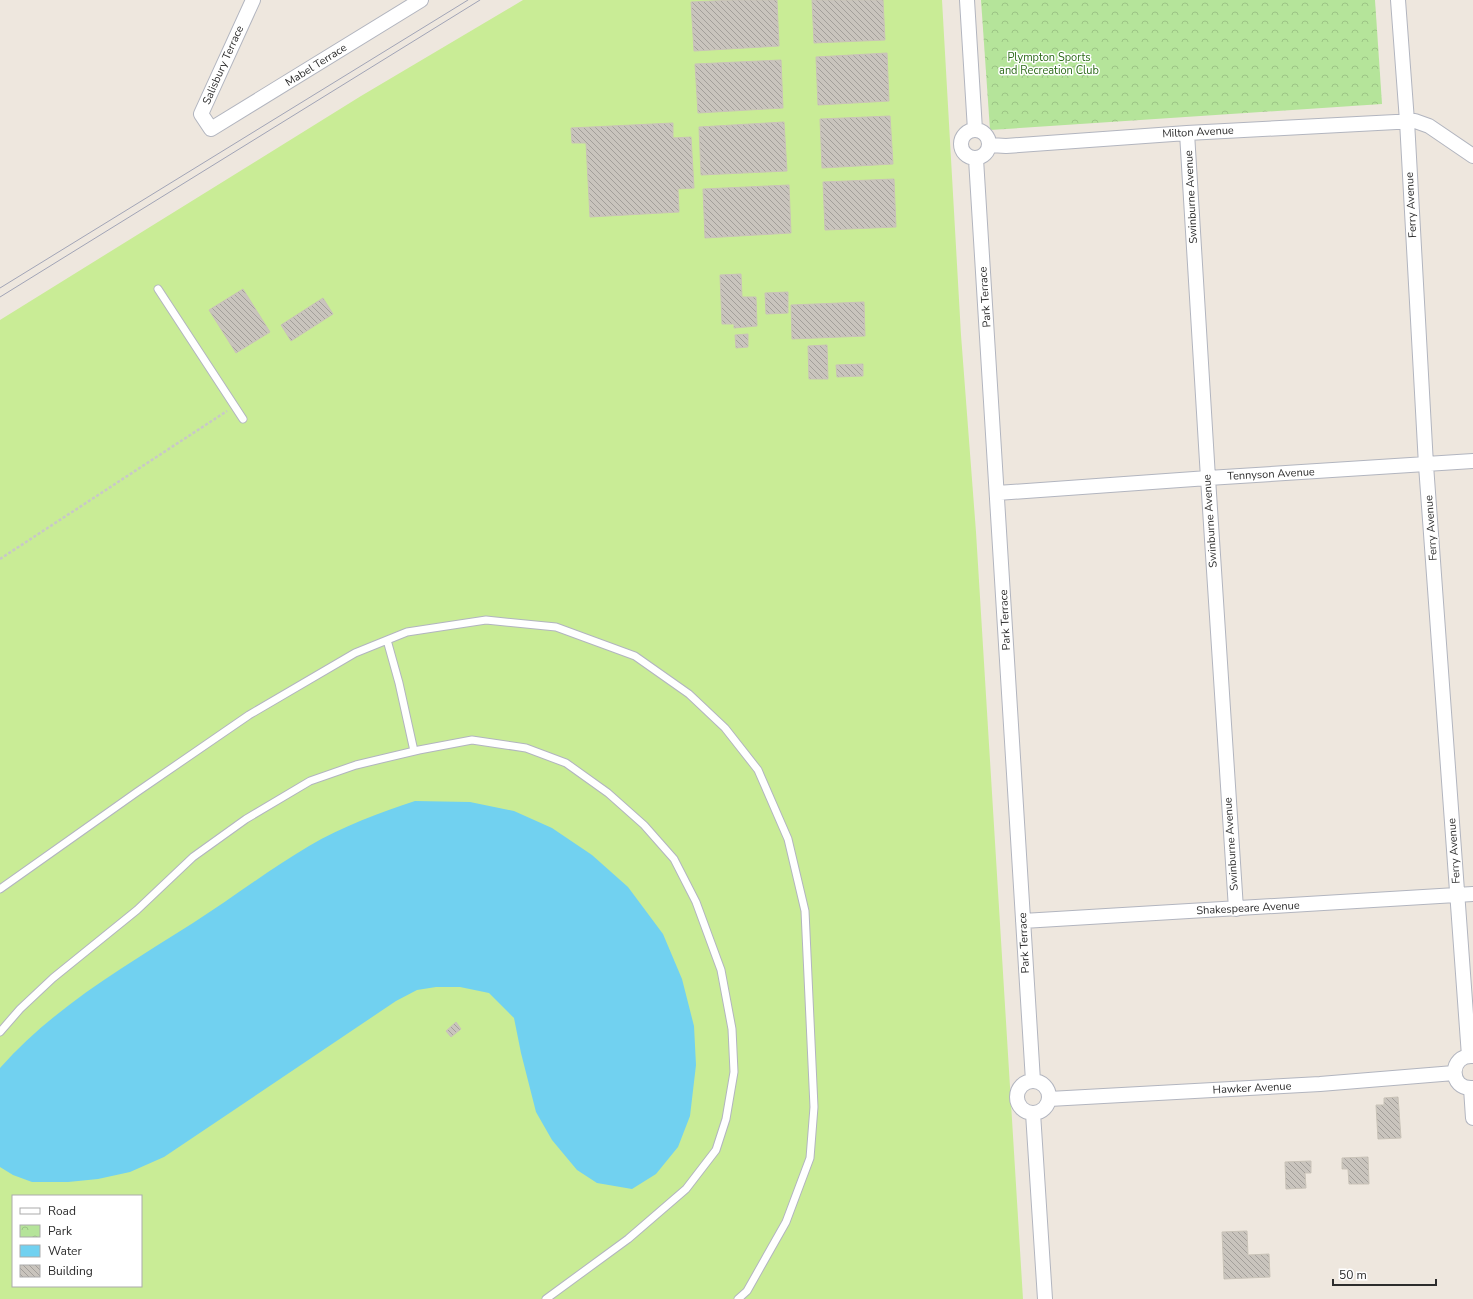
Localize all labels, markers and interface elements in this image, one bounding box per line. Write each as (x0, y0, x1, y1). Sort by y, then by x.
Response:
street label: Salisbury Terrace (199, 23, 247, 107)
street label: Mabel Terrace (282, 40, 350, 90)
park label: Plympton Sports and Recreation Club (999, 50, 1099, 78)
street label: Milton Avenue (1162, 123, 1234, 141)
street label: Swinburne Avenue (1181, 150, 1201, 244)
street label: Ferry Avenue (1402, 172, 1420, 238)
street label: Park Terrace (975, 266, 995, 328)
street label: Tennyson Avenue (1227, 464, 1315, 484)
street label: Swinburne Avenue (1199, 474, 1221, 568)
street label: Ferry Avenue (1421, 495, 1441, 561)
street label: Park Terrace (996, 589, 1014, 651)
street label: Swinburne Avenue (1220, 797, 1242, 891)
street label: Ferry Avenue (1444, 818, 1464, 884)
street label: Shakespeare Avenue (1196, 898, 1300, 918)
street label: Park Terrace (1015, 912, 1033, 974)
street label: Hawker Avenue (1212, 1078, 1292, 1098)
legend (12, 1195, 142, 1287)
text: Road (48, 1203, 76, 1219)
text: Park (48, 1223, 73, 1239)
text: Water (48, 1243, 82, 1259)
scale bar (1333, 1261, 1436, 1287)
text: Building (48, 1263, 93, 1279)
text: 50 m (1339, 1267, 1367, 1283)

